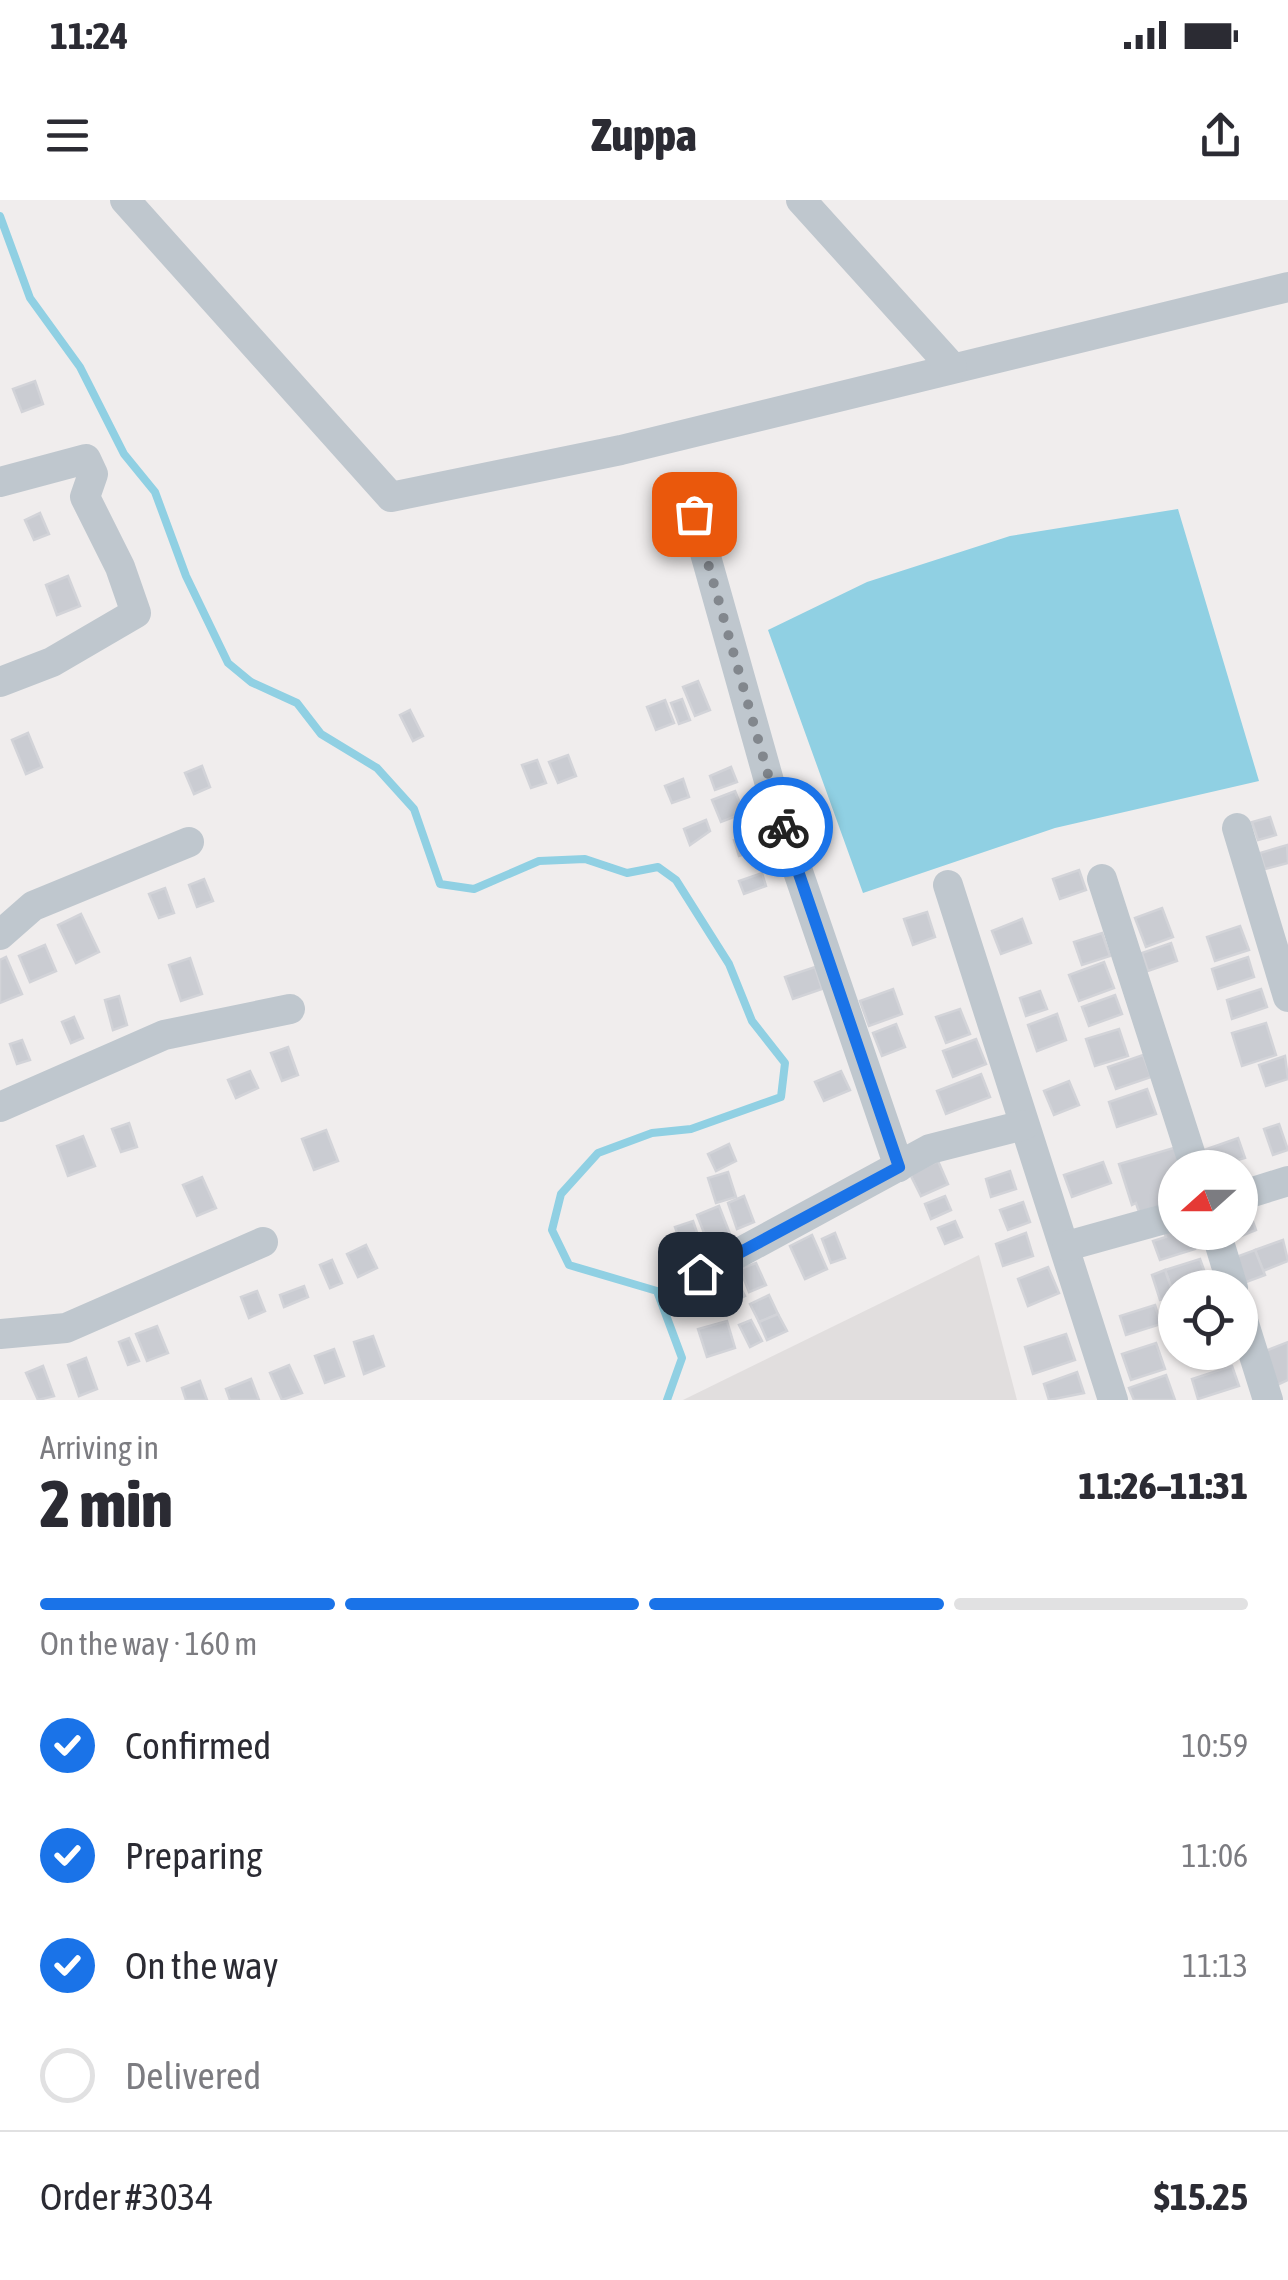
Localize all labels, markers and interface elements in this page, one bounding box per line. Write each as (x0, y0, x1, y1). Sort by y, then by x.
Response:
text: 11:24 (50, 14, 128, 57)
icon: menu (40, 108, 95, 163)
icon: share (1193, 108, 1248, 163)
text: Zuppa (591, 109, 697, 161)
pin (652, 472, 737, 557)
icon: bag (667, 487, 722, 542)
courier (733, 777, 833, 877)
icon: bike (756, 800, 811, 855)
north arrow (1158, 1150, 1258, 1250)
map controls (1158, 1150, 1258, 1370)
pin (658, 1232, 743, 1317)
icon: home (673, 1247, 728, 1302)
button: locate (1158, 1270, 1258, 1370)
text: Arriving in (40, 1429, 159, 1466)
text: 11:26–11:31 (1078, 1464, 1248, 1507)
text: 2 min (40, 1466, 173, 1541)
text: On the way · 160 m (40, 1625, 257, 1662)
icon: check (40, 1718, 95, 1773)
text: Confirmed (125, 1724, 271, 1767)
text: 10:59 (1182, 1727, 1248, 1764)
icon: check (40, 1828, 95, 1883)
text: Preparing (125, 1834, 263, 1877)
text: 11:06 (1182, 1837, 1248, 1874)
icon: check (40, 1938, 95, 1993)
text: On the way (125, 1944, 278, 1987)
text: 11:13 (1182, 1947, 1248, 1984)
text: Delivered (125, 2054, 261, 2097)
text: Order #3034 (40, 2175, 213, 2218)
text: $15.25 (1154, 2175, 1248, 2218)

